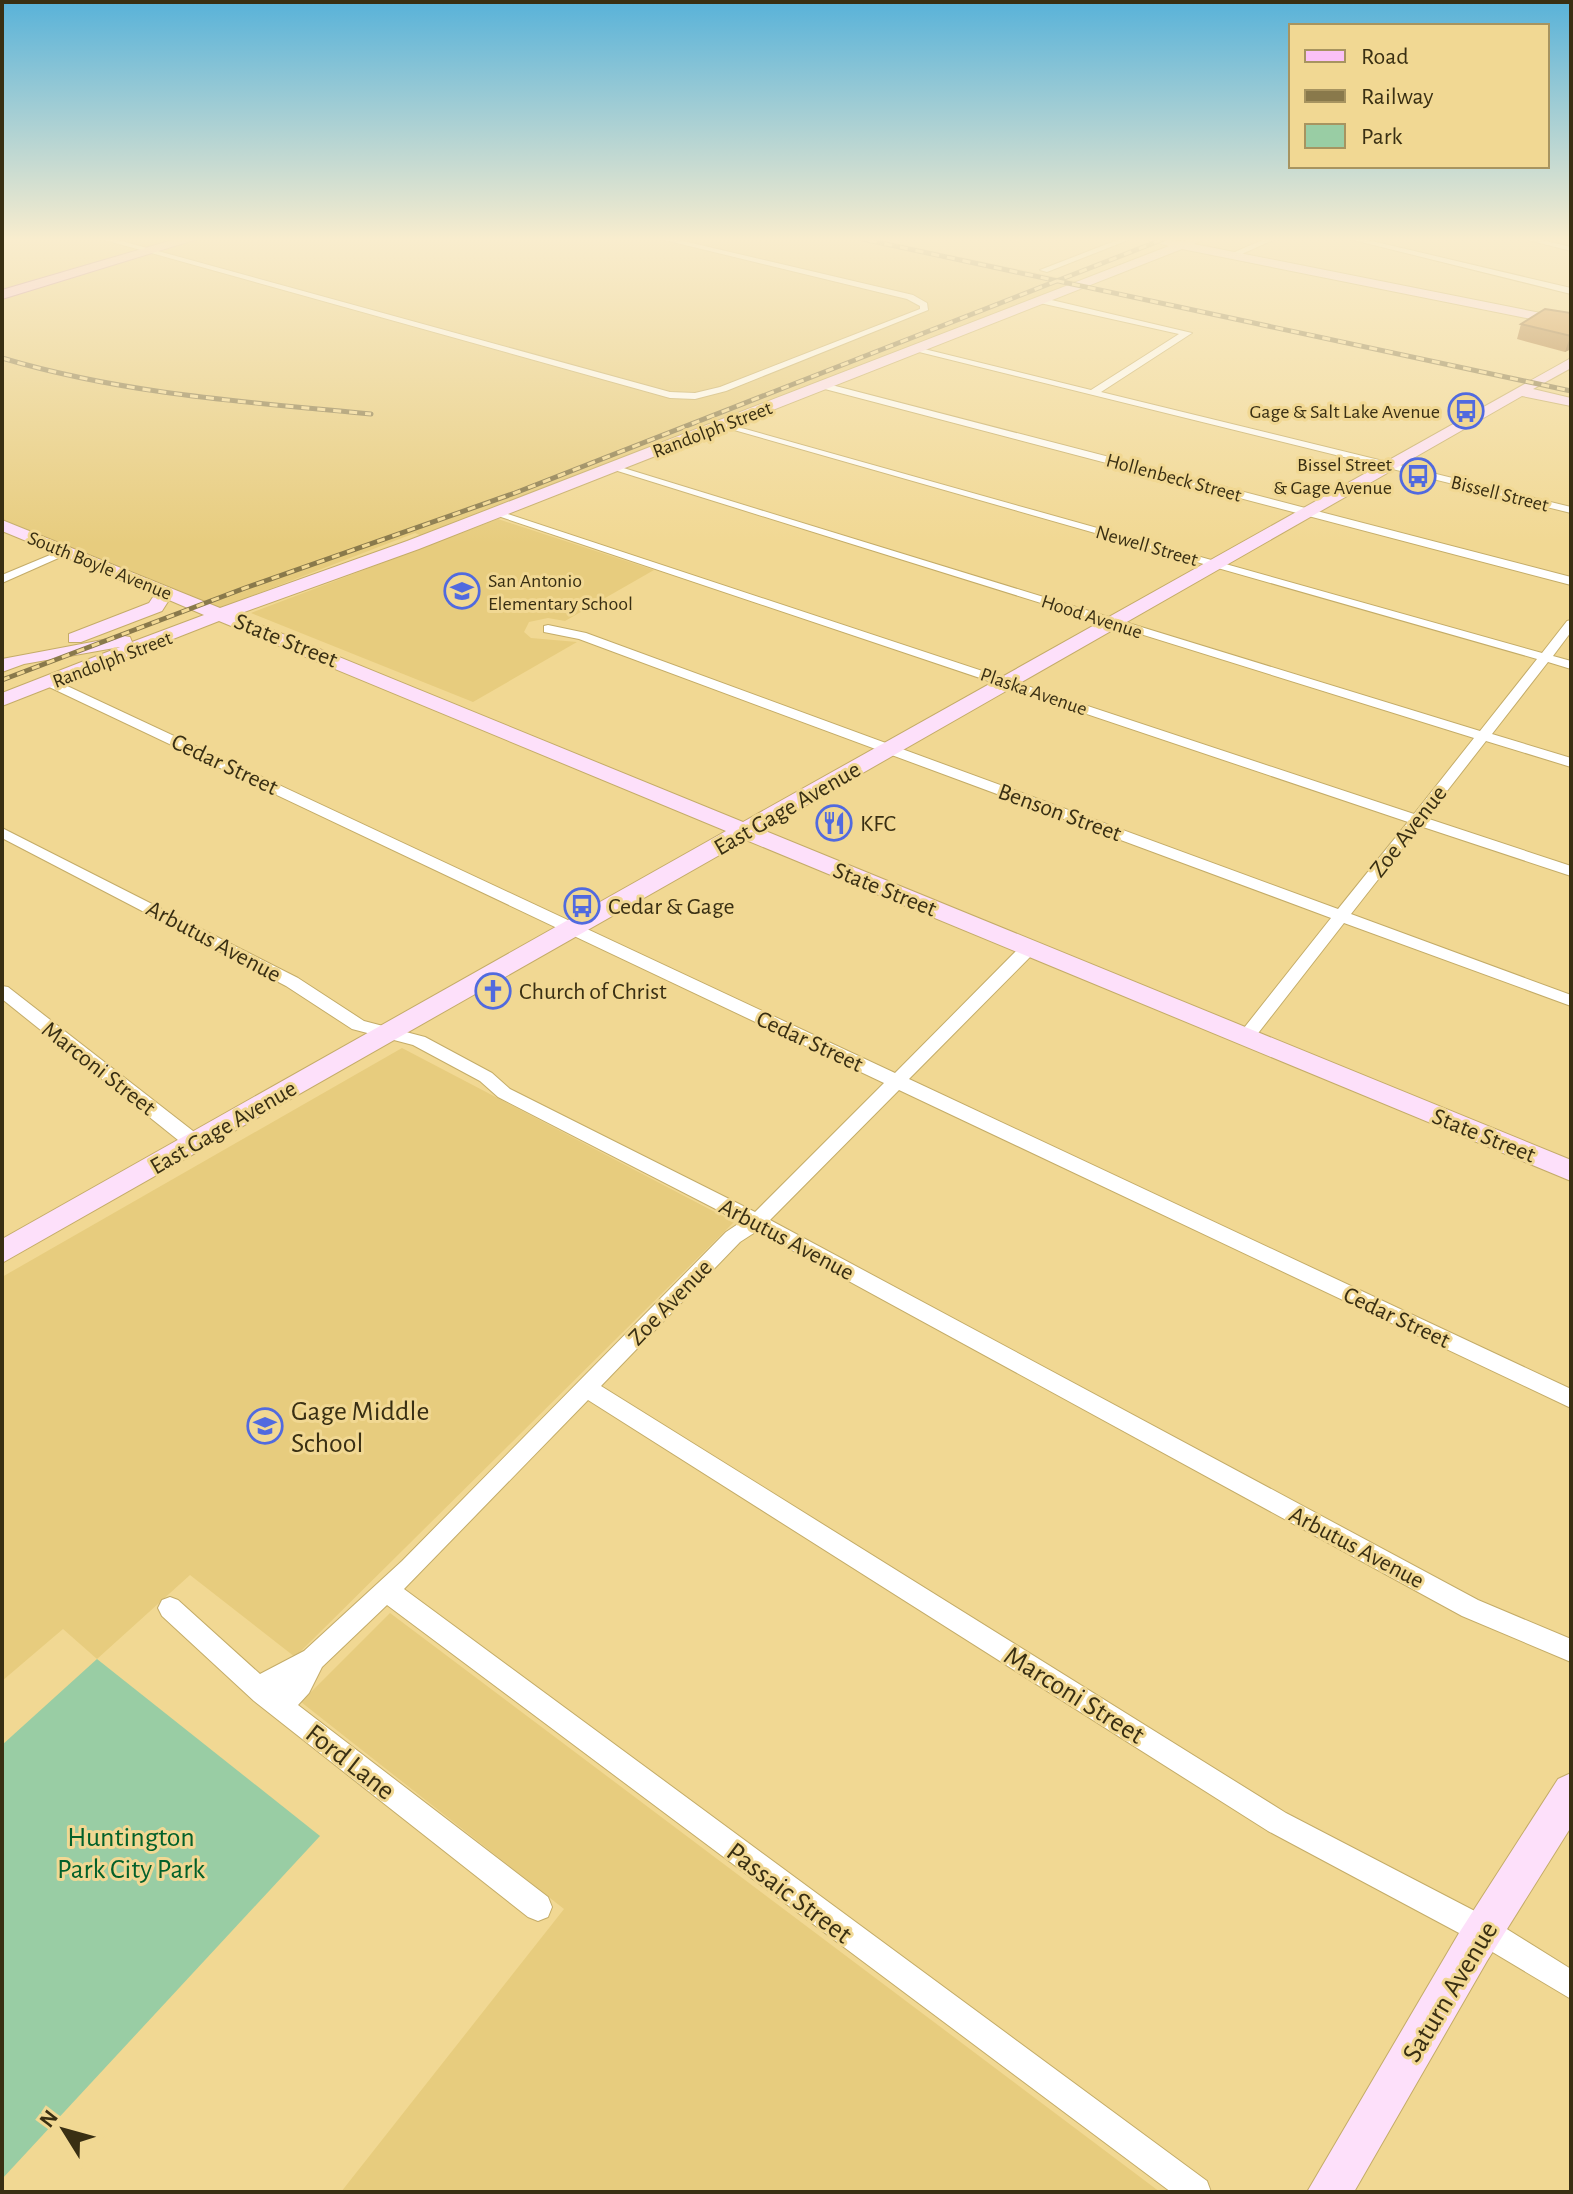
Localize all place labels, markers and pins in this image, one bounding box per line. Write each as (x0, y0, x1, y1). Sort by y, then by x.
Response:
bus stop icon: Gage & Salt Lake Avenue (1447, 392, 1485, 430)
place label: Gage & Salt Lake Avenue (1249, 402, 1440, 422)
place label: Bissel Street & Gage Avenue (1273, 455, 1393, 498)
bus stop icon: Bissel Street & Gage Avenue (1399, 457, 1437, 495)
place label: San Antonio Elementary School (488, 571, 633, 614)
school or university icon: San Antonio Elementary School (443, 572, 481, 610)
restaurant icon: KFC (815, 804, 853, 842)
place label: KFC (860, 812, 896, 836)
bus stop icon: Cedar & Gage (563, 887, 601, 925)
place label: Cedar & Gage (608, 895, 735, 919)
church icon: Church of Christ (474, 972, 512, 1010)
place label: Church of Christ (519, 980, 667, 1004)
place label: Gage Middle School (291, 1398, 429, 1458)
school or university icon: Gage Middle School (246, 1407, 284, 1445)

